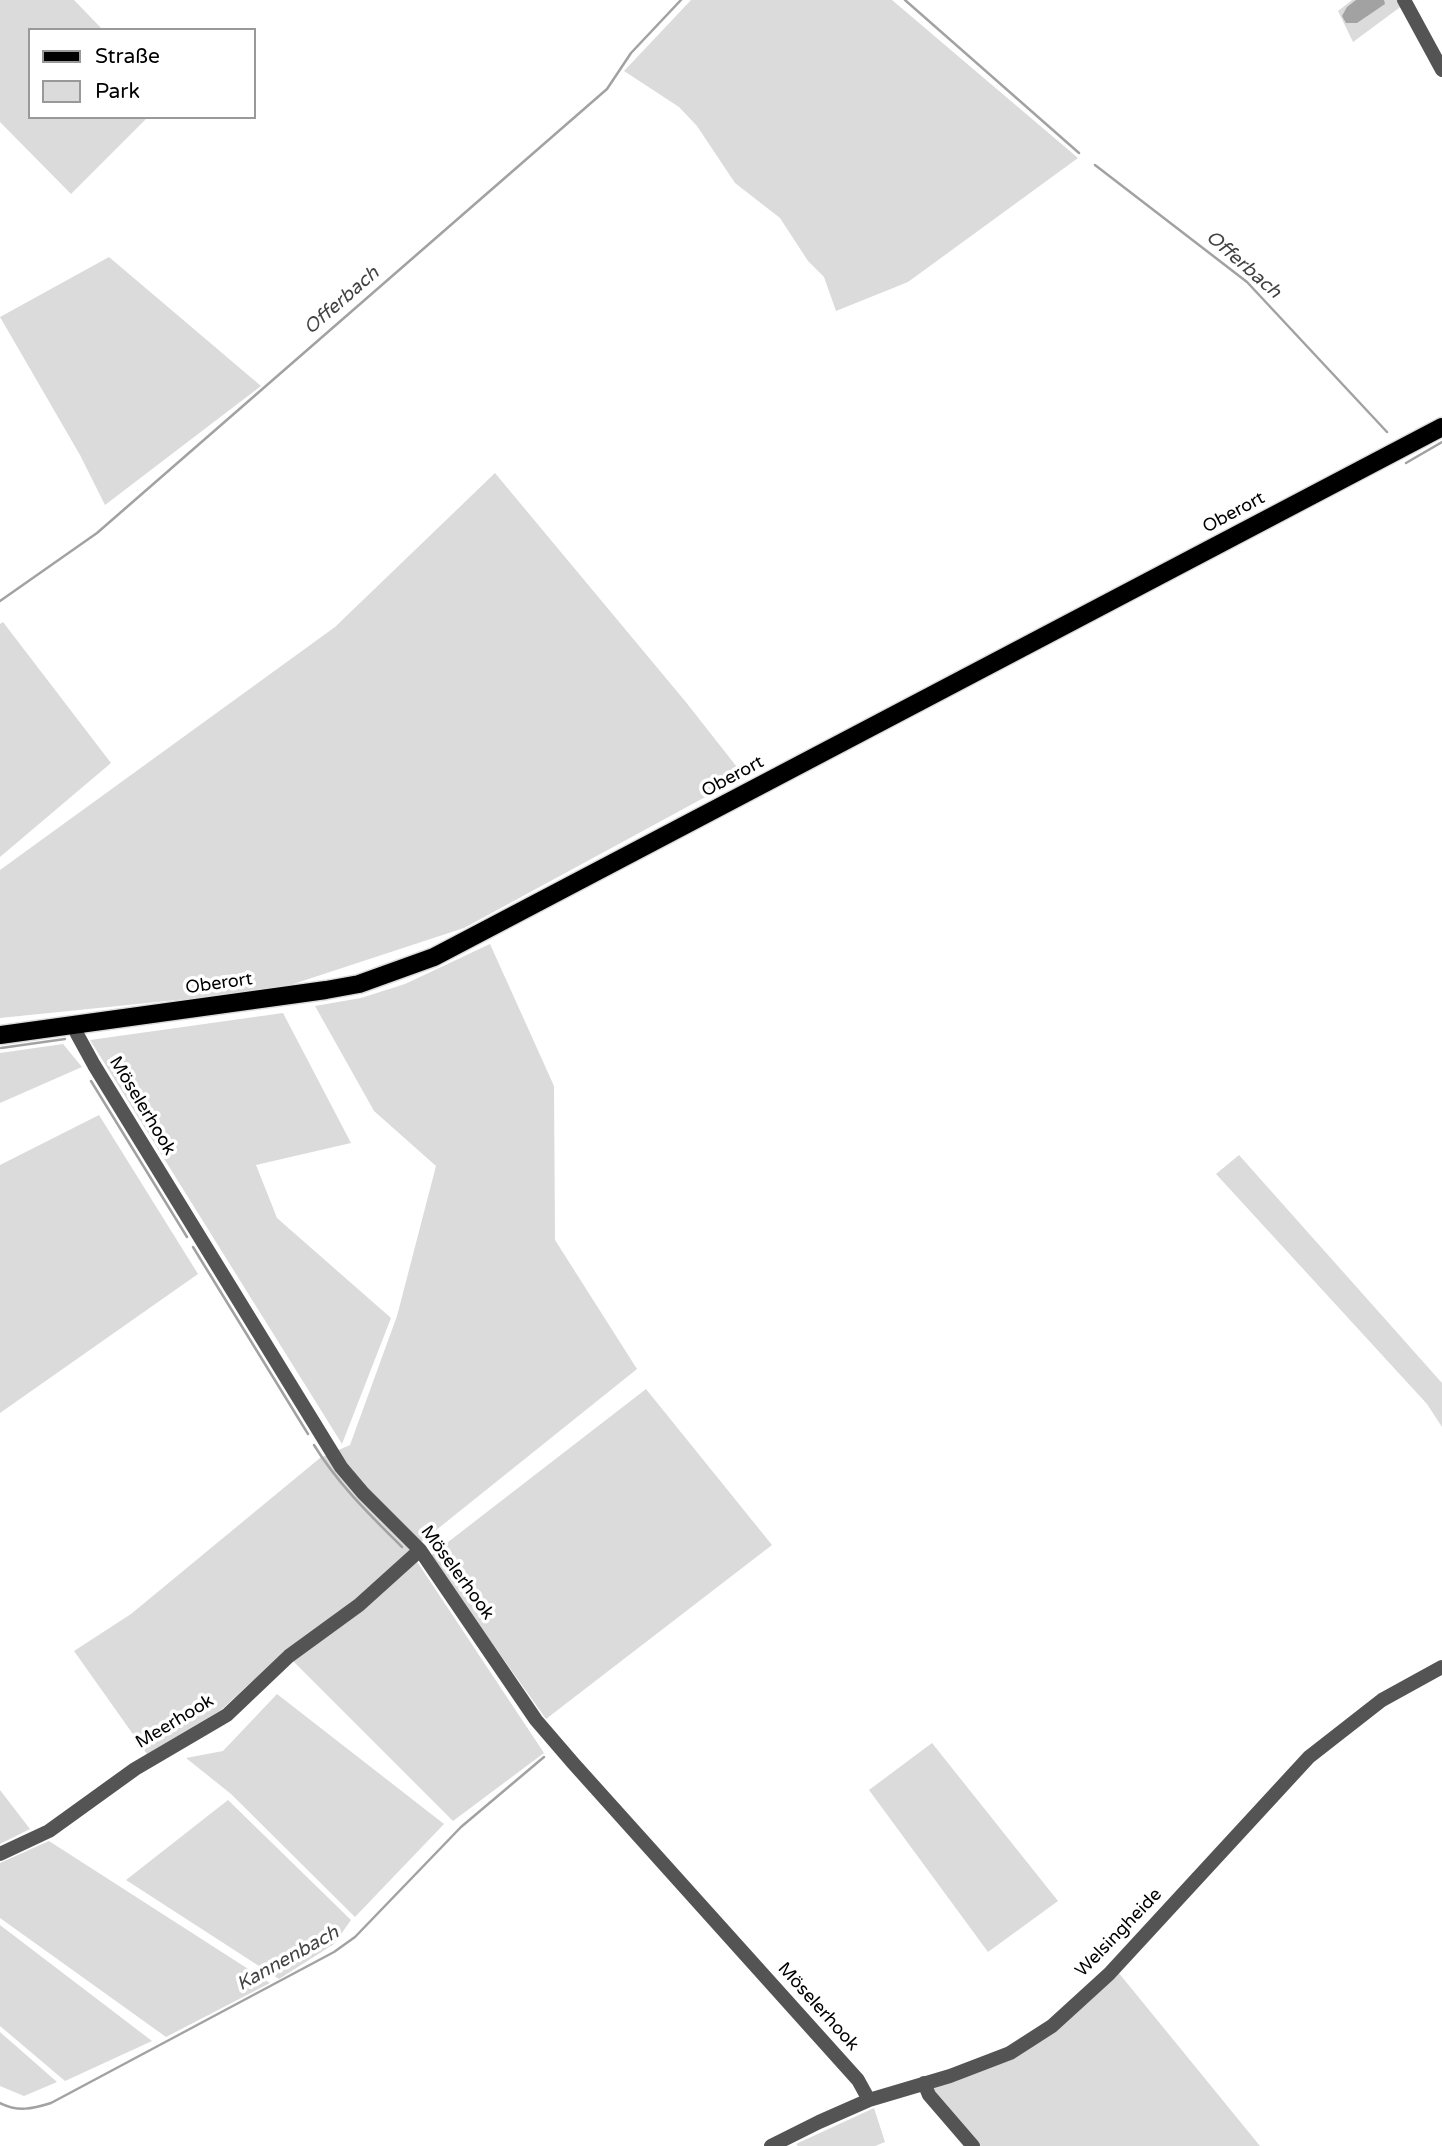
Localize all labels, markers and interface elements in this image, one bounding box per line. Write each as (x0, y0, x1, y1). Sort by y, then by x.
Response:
legend (28, 28, 256, 119)
text: Straße (95, 44, 160, 69)
text: Park (95, 79, 140, 104)
water label: Offerbach (1201, 226, 1285, 304)
water label: Offerbach (300, 262, 384, 340)
street label: Oberort (1199, 488, 1269, 538)
street label: Oberort (698, 752, 768, 802)
street label: Oberort (184, 969, 254, 999)
street label: Möselerhook (104, 1053, 180, 1159)
street label: Möselerhook (416, 1522, 498, 1624)
street label: Meerhook (132, 1690, 218, 1754)
street label: Welsingheide (1071, 1884, 1167, 1982)
water label: Kannenbach (233, 1922, 343, 1996)
street label: Möselerhook (773, 1958, 863, 2056)

